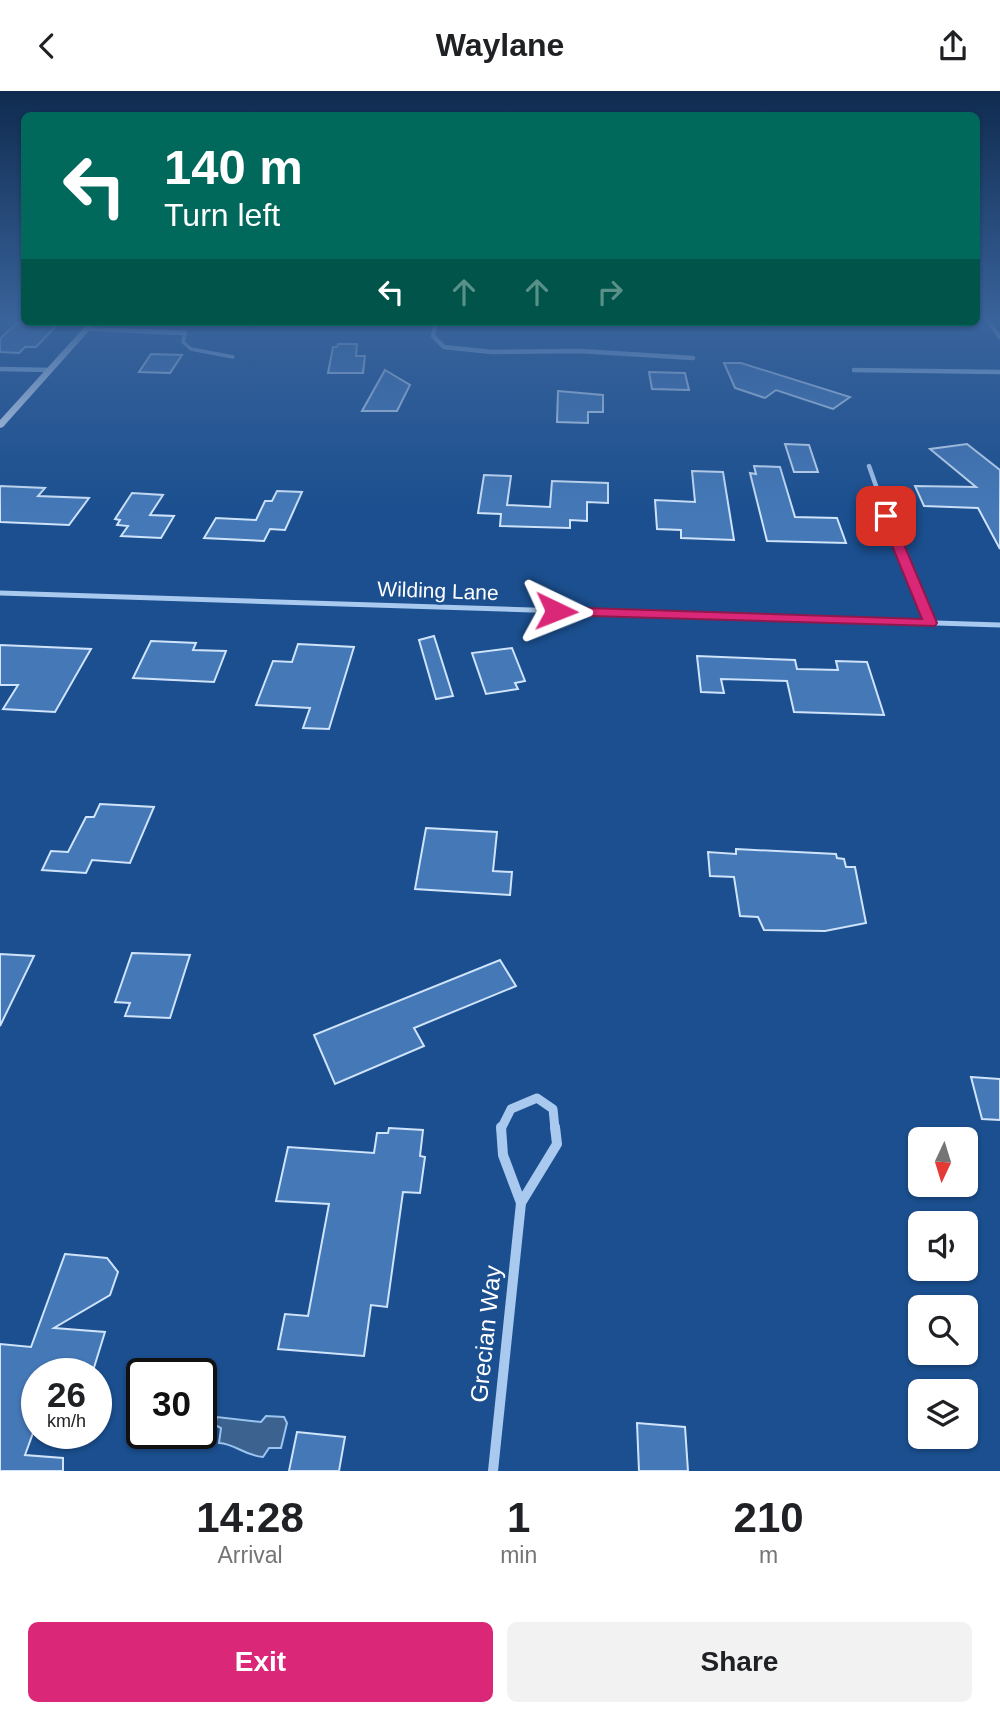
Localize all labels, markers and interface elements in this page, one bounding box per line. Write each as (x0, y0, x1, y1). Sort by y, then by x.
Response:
icon: back (28, 27, 66, 65)
text: Waylane (436, 27, 564, 63)
icon: share (934, 27, 972, 65)
icon: left (49, 140, 140, 231)
text: 140 m (164, 140, 303, 194)
text: Turn left (164, 197, 280, 233)
icon: left (372, 273, 410, 311)
icon: ahead (445, 273, 483, 311)
icon: ahead (518, 273, 556, 311)
icon: right (591, 273, 629, 311)
pin (856, 486, 916, 546)
icon: arrive (867, 497, 905, 535)
position arrow (519, 574, 593, 648)
street label: Wilding Lane (377, 577, 499, 604)
north arrow (908, 1127, 978, 1197)
map controls (908, 1127, 978, 1449)
button: sound (908, 1211, 978, 1281)
street label: Grecian Way (465, 1264, 506, 1404)
button: search (908, 1295, 978, 1365)
speed limit sign: 30 (126, 1358, 217, 1449)
text: 26 (47, 1375, 86, 1414)
button: layers (908, 1379, 978, 1449)
text: km/h (47, 1411, 86, 1431)
text: 14:28 (196, 1494, 304, 1541)
text: 1 (507, 1494, 530, 1541)
text: 210 (734, 1494, 804, 1541)
text: Arrival (217, 1542, 283, 1568)
text: min (500, 1542, 537, 1568)
text: m (759, 1542, 778, 1568)
button: Exit (28, 1622, 493, 1702)
button: Share (507, 1622, 972, 1702)

